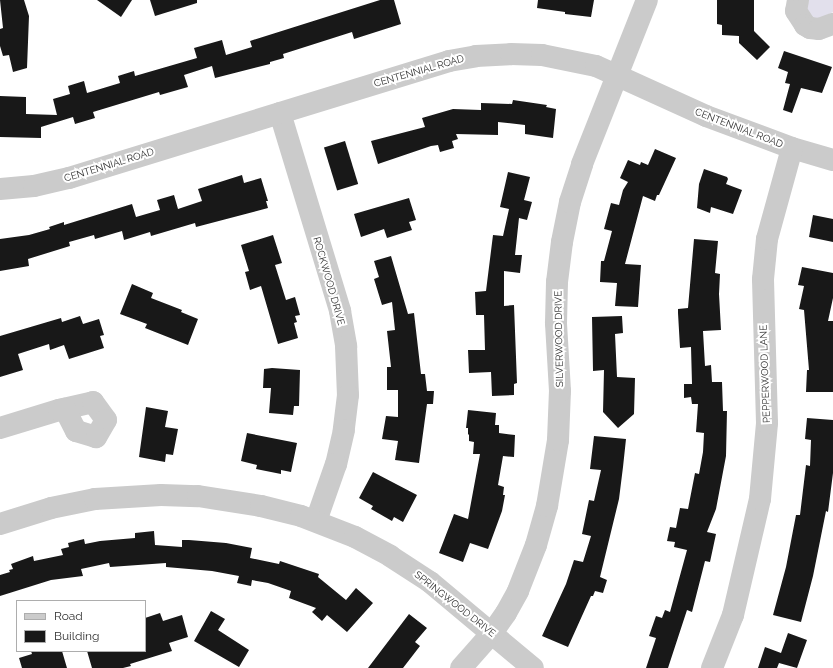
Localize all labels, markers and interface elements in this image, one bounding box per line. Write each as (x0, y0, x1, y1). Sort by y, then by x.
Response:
street label: CENTENNIAL ROAD (372, 52, 466, 90)
street label: CENTENNIAL ROAD (693, 106, 785, 150)
street label: CENTENNIAL ROAD (62, 146, 156, 184)
street label: ROCKWOOD DRIVE (311, 235, 347, 327)
street label: SILVERWOOD DRIVE (552, 291, 566, 387)
street label: PEPPERWOOD LANE (757, 325, 773, 423)
street label: SPRINGWOOD DRIVE (412, 569, 498, 639)
legend (16, 600, 146, 652)
text: Road (54, 609, 83, 623)
text: Building (54, 629, 100, 643)

